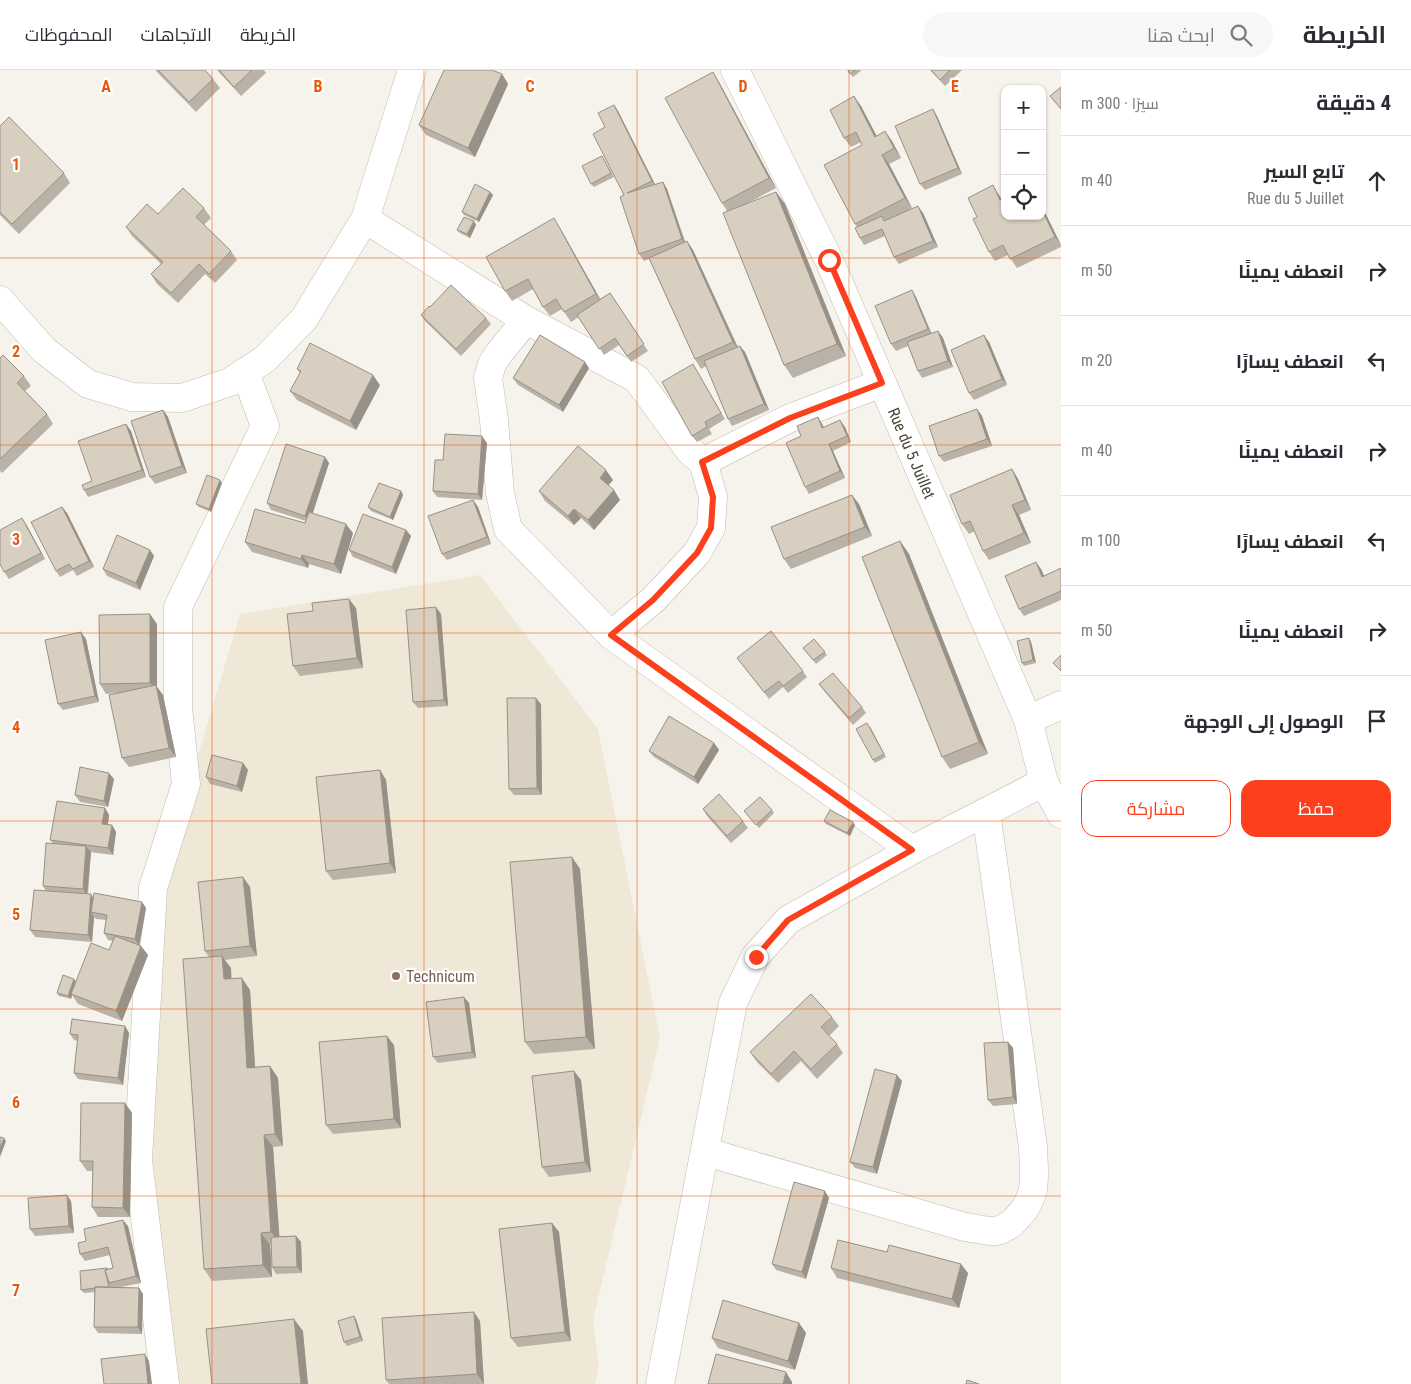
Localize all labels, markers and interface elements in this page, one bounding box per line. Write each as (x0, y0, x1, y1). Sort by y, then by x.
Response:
search box (923, 12, 1273, 57)
icon: search (1227, 21, 1255, 49)
text: الخريطة (1303, 21, 1386, 49)
text: المحفوظات (25, 24, 113, 45)
text: الاتجاهات (141, 24, 212, 45)
text: الخريطة (240, 24, 296, 45)
text: ابحث هنا (1147, 24, 1215, 47)
text: A (101, 77, 111, 96)
text: B (314, 77, 323, 96)
text: C (525, 77, 535, 96)
text: D (738, 77, 748, 96)
text: E (951, 77, 959, 96)
map controls (1001, 85, 1046, 220)
button: + (1001, 85, 1046, 130)
text: 4 دقيقة (1316, 91, 1391, 115)
text: سيرًا · 300 m (1081, 94, 1159, 113)
button: − (1001, 130, 1046, 175)
text: 1 (12, 155, 20, 174)
text: تابع السير (1264, 160, 1344, 183)
icon: ahead (1363, 167, 1391, 195)
text: 40 m (1081, 171, 1113, 190)
button: locate (1001, 175, 1046, 220)
text: Rue du 5 Juillet (1247, 189, 1344, 208)
route start (818, 249, 841, 272)
icon: right (1363, 257, 1391, 285)
text: انعطف يمينًا (1238, 260, 1344, 283)
text: 50 m (1081, 261, 1113, 280)
text: 2 (12, 342, 20, 361)
icon: left (1363, 347, 1391, 375)
text: انعطف يسارًا (1236, 350, 1344, 373)
text: 20 m (1081, 351, 1113, 370)
street label: Rue du 5 Juillet (884, 405, 939, 502)
icon: right (1363, 437, 1391, 465)
text: انعطف يمينًا (1238, 440, 1344, 463)
text: 40 m (1081, 441, 1113, 460)
icon: left (1363, 527, 1391, 555)
text: 3 (12, 530, 20, 549)
text: انعطف يسارًا (1236, 530, 1344, 553)
text: 100 m (1081, 531, 1120, 550)
icon: right (1363, 617, 1391, 645)
text: انعطف يمينًا (1238, 620, 1344, 643)
text: 50 m (1081, 621, 1113, 640)
icon: arrive (1363, 707, 1391, 735)
text: الوصول إلى الوجهة (1184, 710, 1344, 733)
text: 4 (12, 718, 20, 737)
button: مشاركة (1081, 780, 1231, 837)
button: حفظ (1241, 780, 1391, 837)
text: 5 (12, 905, 20, 924)
route end (745, 946, 768, 969)
place label: Technicum (406, 967, 475, 986)
marker: Technicum (390, 970, 402, 982)
text: 6 (12, 1093, 20, 1112)
text: 7 (12, 1281, 20, 1300)

